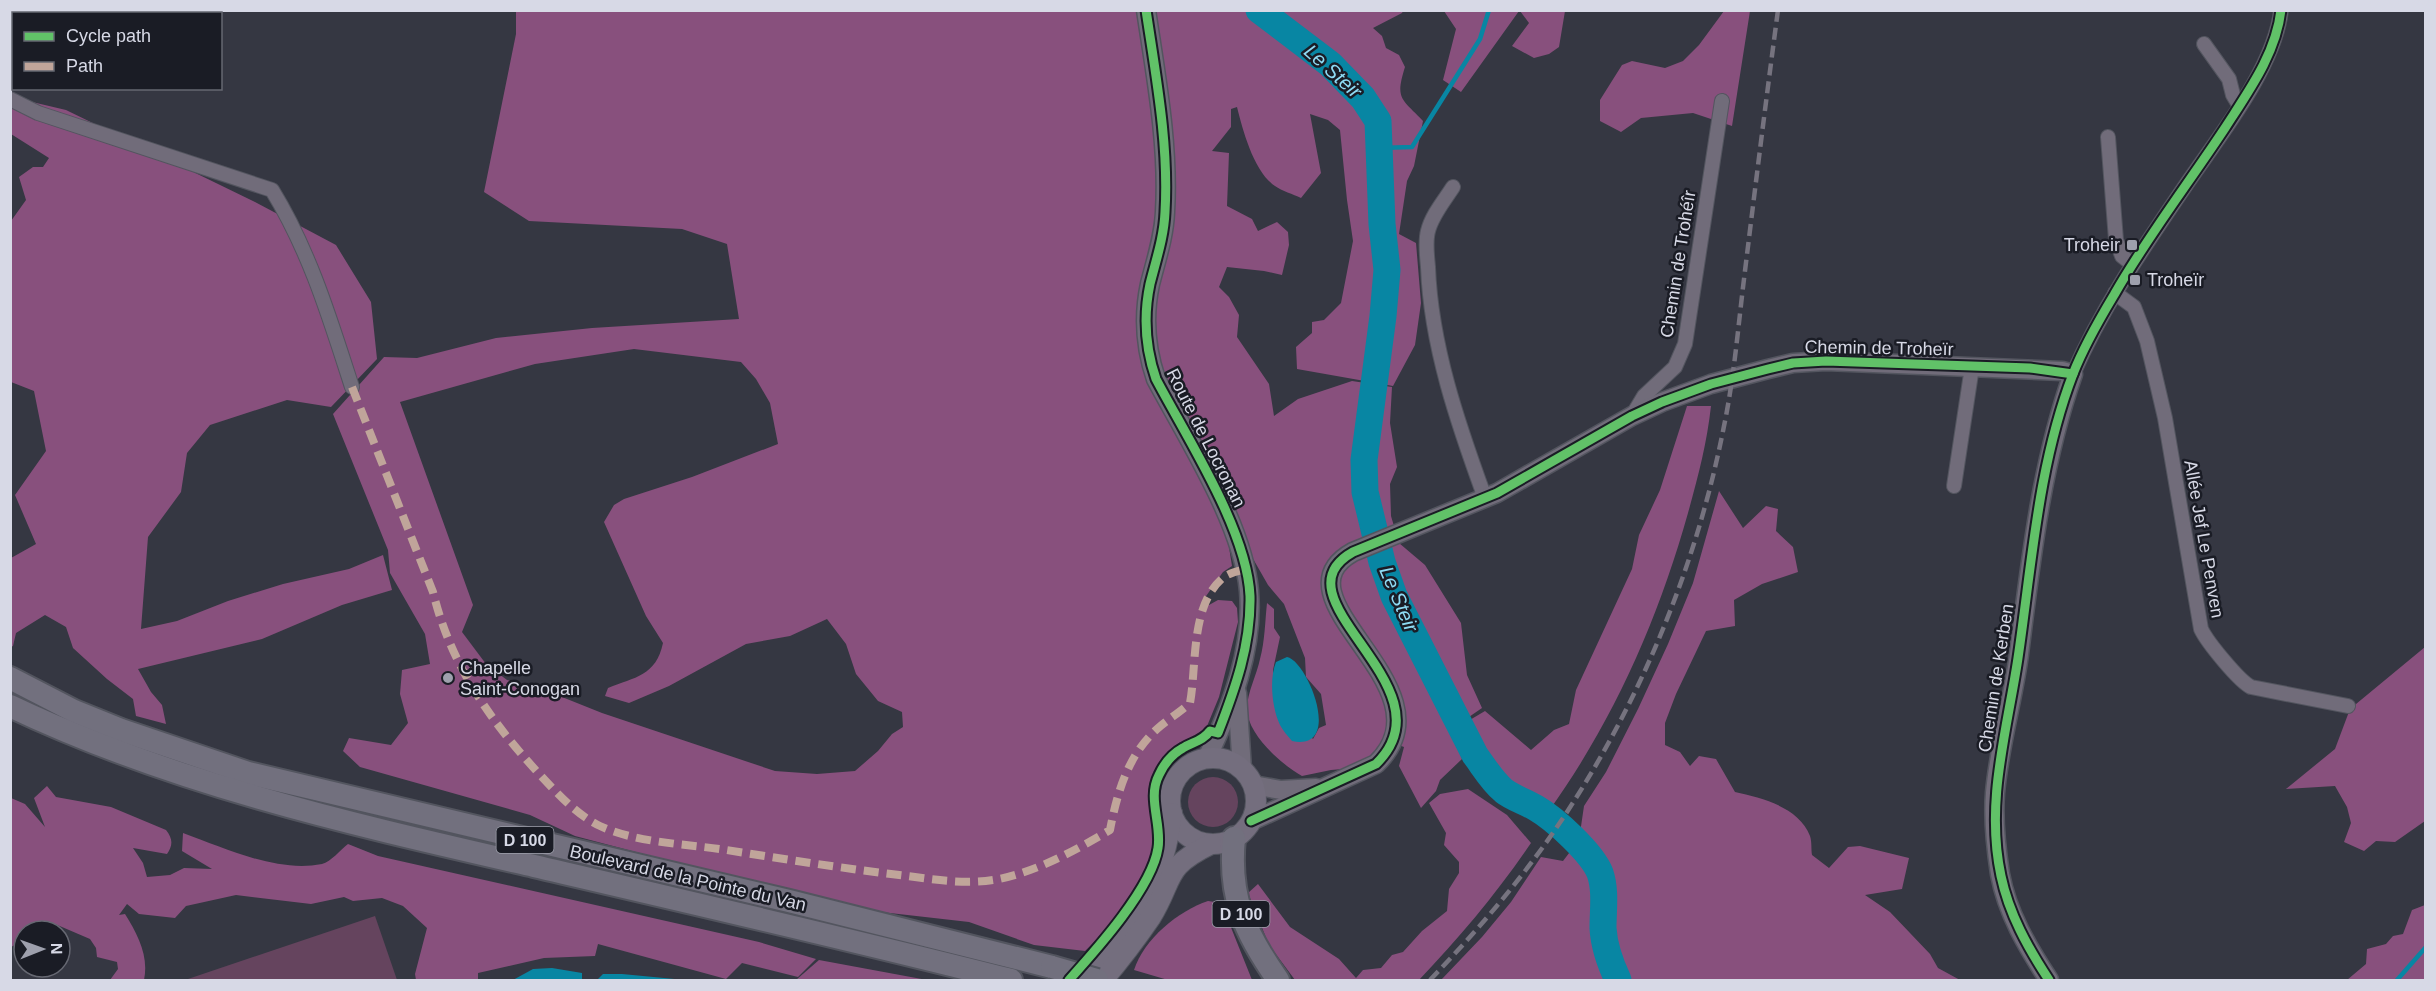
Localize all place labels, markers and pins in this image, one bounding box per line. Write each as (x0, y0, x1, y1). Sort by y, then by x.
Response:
place label: Troheir (2064, 235, 2120, 255)
marker: Troheir (2125, 238, 2139, 252)
place label: Troheïr (2147, 270, 2204, 290)
marker: Troheïr (2128, 273, 2142, 287)
place label: Chapelle Saint-Conogan (460, 658, 580, 699)
marker: Chapelle Saint-Conogan (441, 671, 455, 685)

